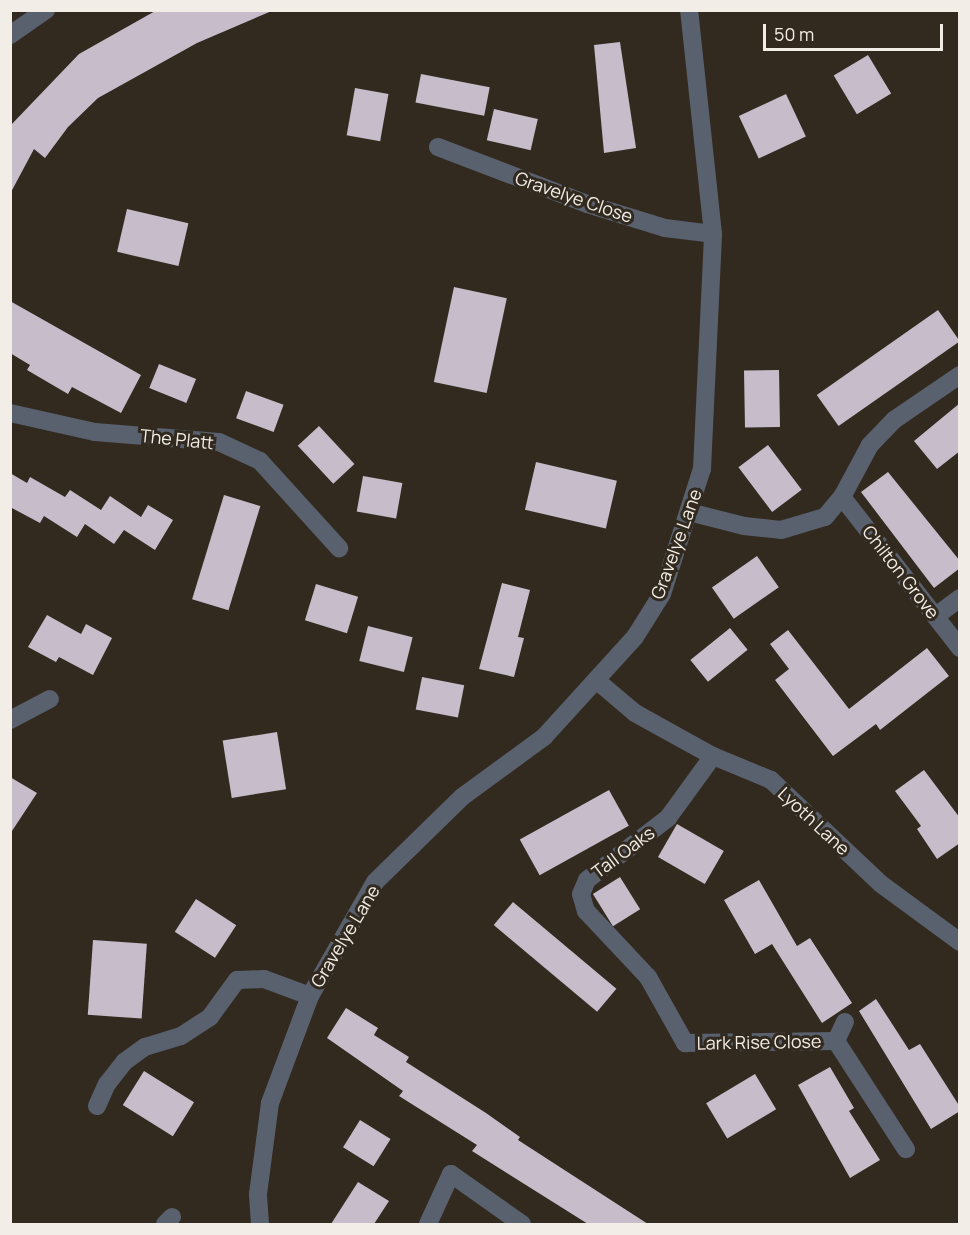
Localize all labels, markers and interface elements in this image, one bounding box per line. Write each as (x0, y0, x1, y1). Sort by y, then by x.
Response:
scale bar (766, 12, 946, 50)
text: 50 m (774, 22, 814, 46)
street label: Gravelye Close (512, 167, 636, 227)
street label: The Platt (139, 424, 215, 454)
street label: Gravelye Lane (646, 486, 706, 602)
street label: Chilton Grove (858, 521, 944, 623)
street label: Lyoth Lane (774, 782, 854, 860)
street label: Tall Oaks (587, 821, 659, 883)
street label: Gravelye Lane (306, 881, 384, 991)
street label: Lark Rise Close (696, 1030, 822, 1054)

